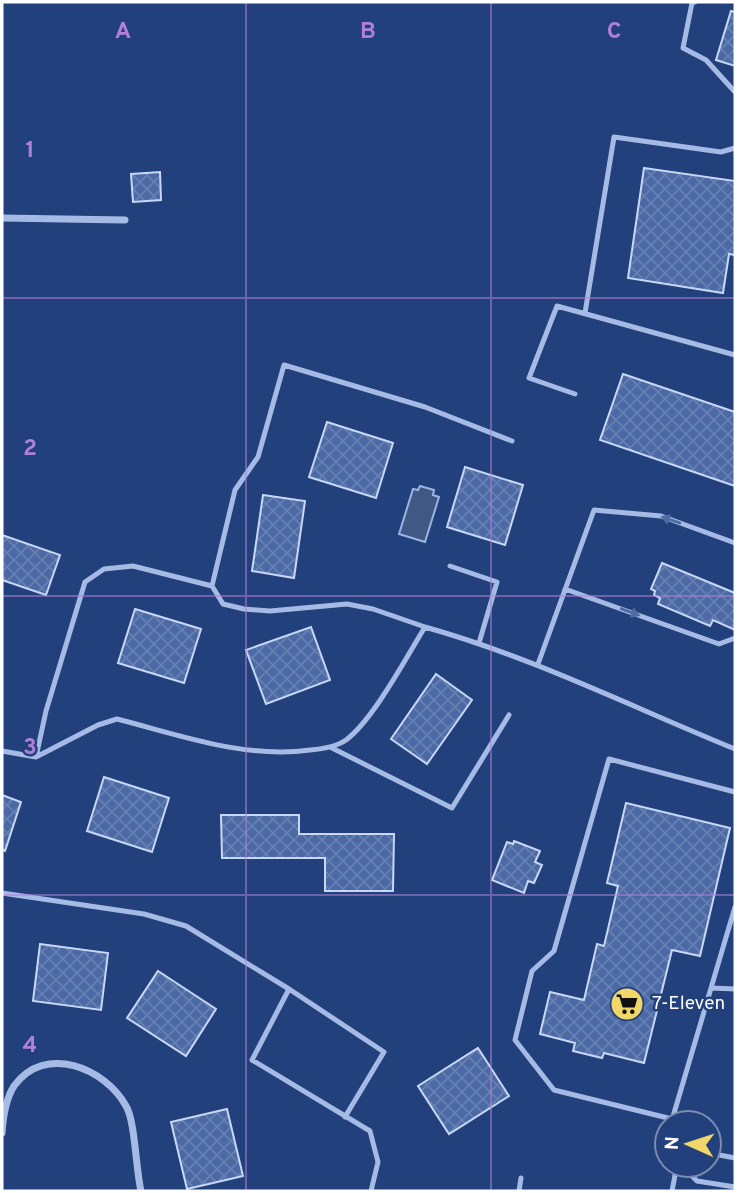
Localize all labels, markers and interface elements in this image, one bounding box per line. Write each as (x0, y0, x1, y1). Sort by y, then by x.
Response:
text: A (115, 18, 131, 47)
text: B (360, 18, 376, 47)
text: C (607, 18, 621, 47)
text: 1 (25, 137, 35, 166)
text: 2 (23, 435, 37, 464)
one-way arrow (660, 514, 681, 525)
one-way arrow (619, 607, 640, 618)
text: 3 (23, 734, 37, 763)
supermarket icon: 7-Eleven (608, 985, 646, 1023)
place label: 7-Eleven (652, 992, 725, 1016)
text: 4 (23, 1032, 37, 1061)
north arrow (653, 1109, 723, 1179)
text: N (661, 1136, 685, 1151)

